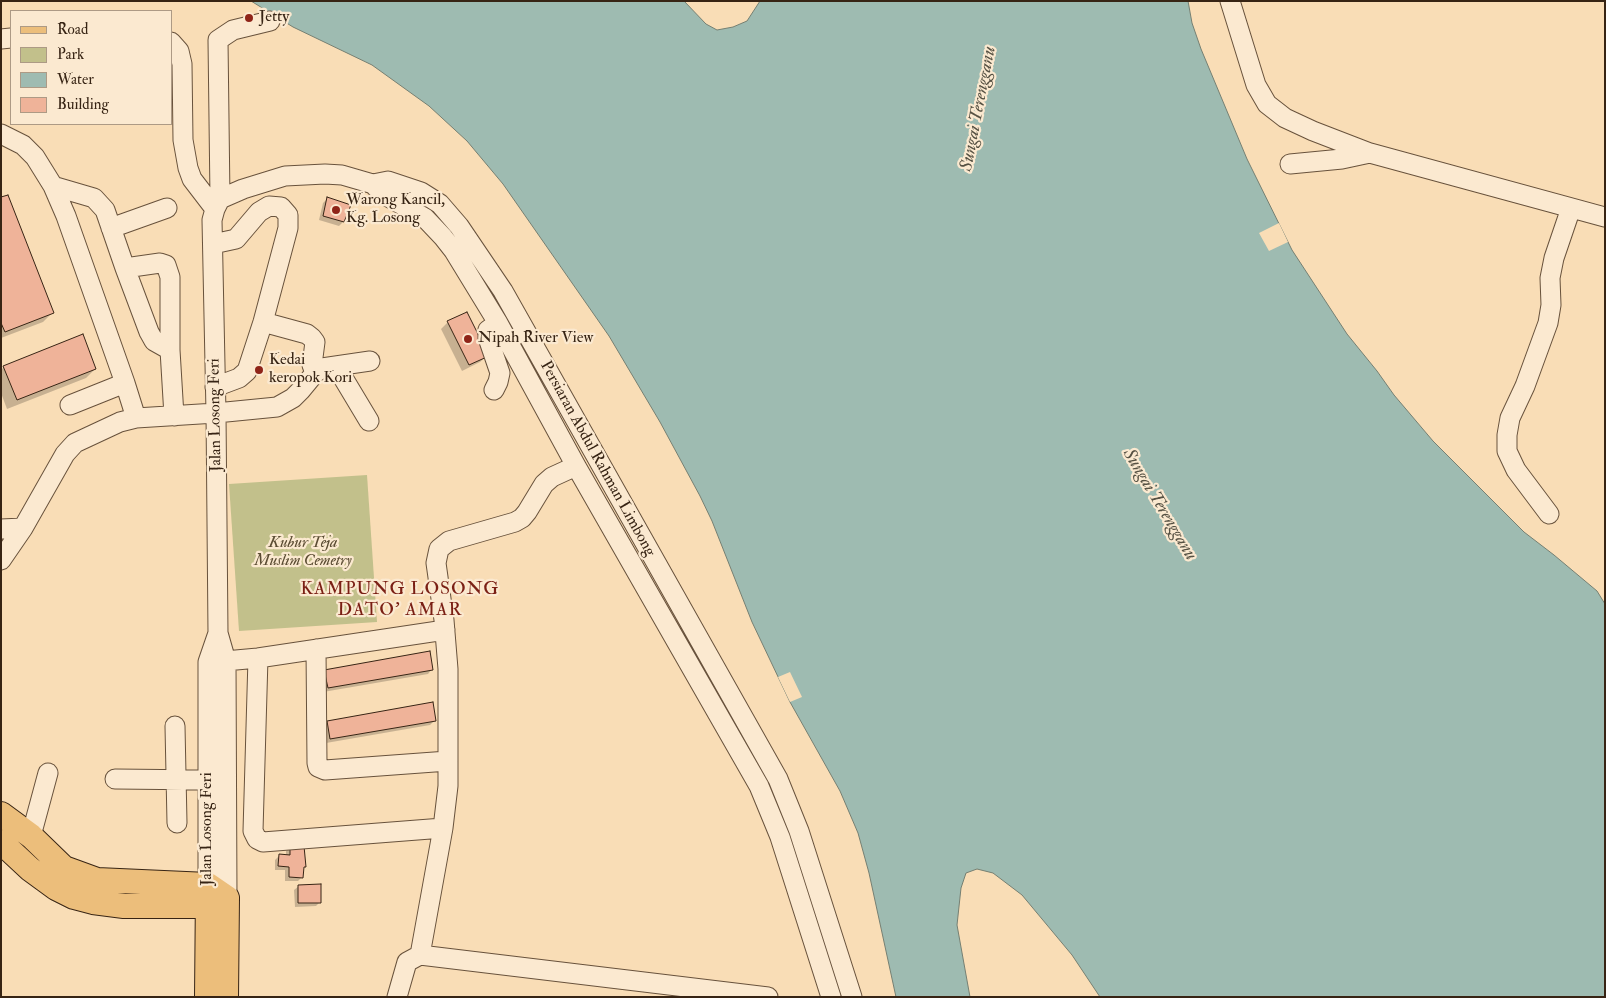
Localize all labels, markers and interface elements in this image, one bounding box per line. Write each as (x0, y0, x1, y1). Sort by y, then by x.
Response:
place label: Jetty (259, 8, 289, 28)
legend (10, 10, 172, 125)
marker: Jetty (243, 12, 255, 24)
text: Road (57, 20, 88, 39)
text: Park (57, 45, 84, 64)
water label: Sungai Terengganu (956, 45, 1002, 173)
text: Water (57, 70, 94, 89)
text: Building (57, 95, 109, 114)
place label: Warong Kancil, Kg. Losong (346, 191, 445, 229)
marker: Warong Kancil, Kg. Losong (330, 204, 342, 216)
place label: Nipah River View (478, 329, 593, 349)
marker: Nipah River View (462, 333, 474, 345)
place label: Kedai keropok Kori (269, 351, 352, 389)
street label: Jalan Losong Feri (205, 358, 227, 472)
street label: Persiaran Abdul Rahman Limbong (535, 358, 659, 560)
marker: Kedai keropok Kori (253, 364, 265, 376)
water label: Sungai Terengganu (1117, 445, 1201, 565)
park label: Kubur Teja Muslim Cemetry (254, 534, 352, 572)
district label: KAMPUNG LOSONG DATO' AMAR (299, 579, 501, 622)
street label: Jalan Losong Feri (198, 772, 218, 886)

